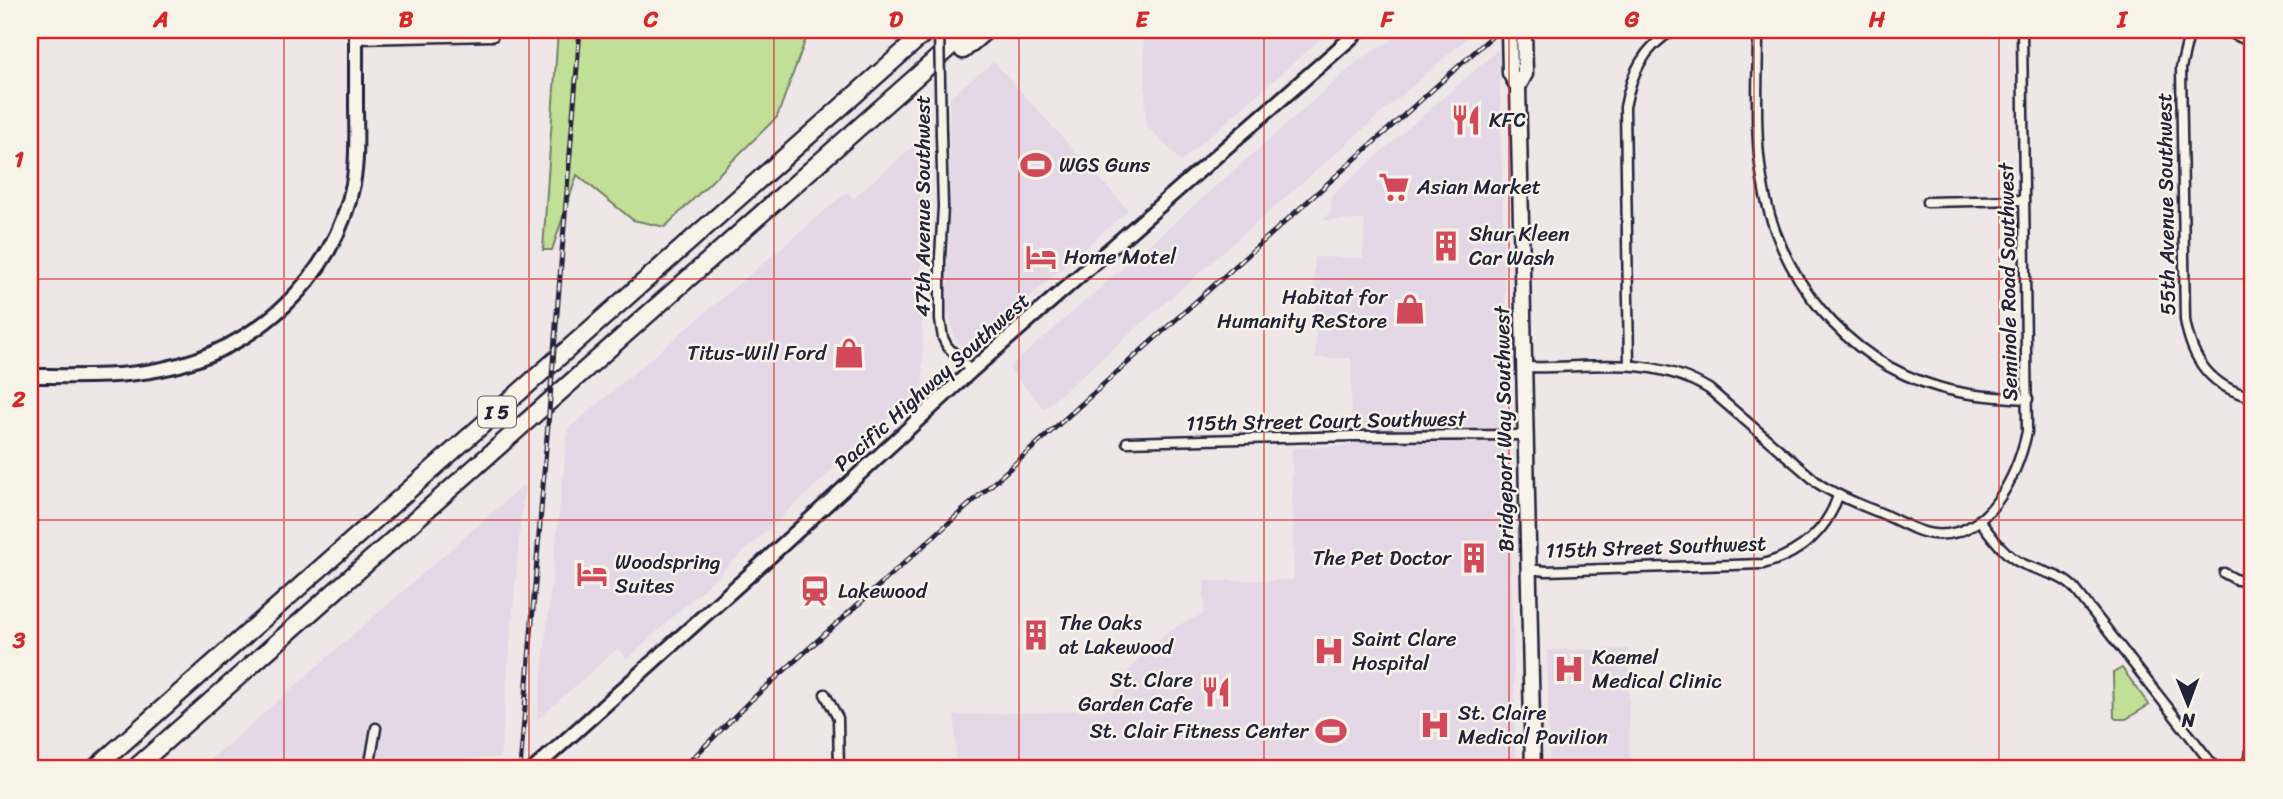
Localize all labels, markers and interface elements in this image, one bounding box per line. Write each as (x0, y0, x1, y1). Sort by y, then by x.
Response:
text: A (152, 0, 169, 40)
text: B (399, 0, 414, 40)
text: C (643, 0, 659, 40)
text: D (889, 0, 904, 40)
text: E (1136, 0, 1151, 40)
text: F (1380, 0, 1395, 40)
text: G (1624, 0, 1640, 40)
text: H (1868, 0, 1886, 40)
text: I (2116, 0, 2128, 40)
street label: 55th Avenue Southwest (2145, 92, 2187, 316)
street label: 47th Avenue Southwest (904, 95, 942, 317)
place label: KFC (1489, 101, 1526, 139)
restaurant icon: KFC (1449, 103, 1483, 137)
text: 1 (14, 139, 24, 180)
place label: WGS Guns (1059, 146, 1151, 184)
sports icon: WGS Guns (1019, 148, 1053, 182)
street label: Seminole Road Southwest (1987, 161, 2029, 402)
place label: Asian Market (1416, 168, 1541, 206)
supermarket icon: Asian Market (1377, 170, 1411, 204)
place label: Shur Kleen Car Wash (1469, 215, 1570, 277)
building icon: Shur Kleen Car Wash (1429, 229, 1463, 263)
place label: Home Motel (1064, 238, 1177, 276)
hotel icon: Home Motel (1024, 240, 1058, 274)
place label: Habitat for Humanity ReStore (1217, 278, 1388, 340)
street label: Pacific Highway Southwest (825, 283, 1039, 481)
shop icon: Habitat for Humanity ReStore (1393, 292, 1427, 326)
street label: Bridgeport Way Southwest (1483, 304, 1525, 552)
place label: Titus-Will Ford (687, 334, 828, 372)
shop icon: Titus-Will Ford (832, 336, 866, 370)
text: 2 (11, 379, 26, 420)
road number: I 5 (478, 396, 516, 428)
street label: 115th Street Court Southwest (1186, 400, 1468, 442)
street label: 115th Street Southwest (1545, 524, 1767, 570)
place label: The Pet Doctor (1312, 539, 1452, 577)
building icon: The Pet Doctor (1457, 541, 1491, 575)
place label: Woodspring Suites (615, 543, 721, 605)
hotel icon: Woodspring Suites (575, 557, 609, 591)
place label: Lakewood (838, 572, 929, 610)
station icon: Lakewood (798, 574, 832, 608)
place label: The Oaks at Lakewood (1059, 604, 1175, 666)
building icon: The Oaks at Lakewood (1019, 618, 1053, 652)
text: 3 (12, 620, 26, 661)
place label: Saint Clare Hospital (1352, 620, 1457, 682)
hospital icon: Saint Clare Hospital (1312, 634, 1346, 668)
place label: Kaemel Medical Clinic (1592, 638, 1722, 700)
hospital icon: Kaemel Medical Clinic (1552, 652, 1586, 686)
place label: St. Clare Garden Cafe (1078, 661, 1193, 723)
north arrow (2154, 670, 2224, 740)
restaurant icon: St. Clare Garden Cafe (1199, 675, 1233, 709)
place label: St. Claire Medical Pavilion (1458, 694, 1608, 756)
text: N (2181, 704, 2196, 737)
hospital icon: St. Claire Medical Pavilion (1418, 708, 1452, 742)
place label: St. Clair Fitness Center (1090, 712, 1309, 750)
sports icon: St. Clair Fitness Center (1314, 714, 1348, 748)

